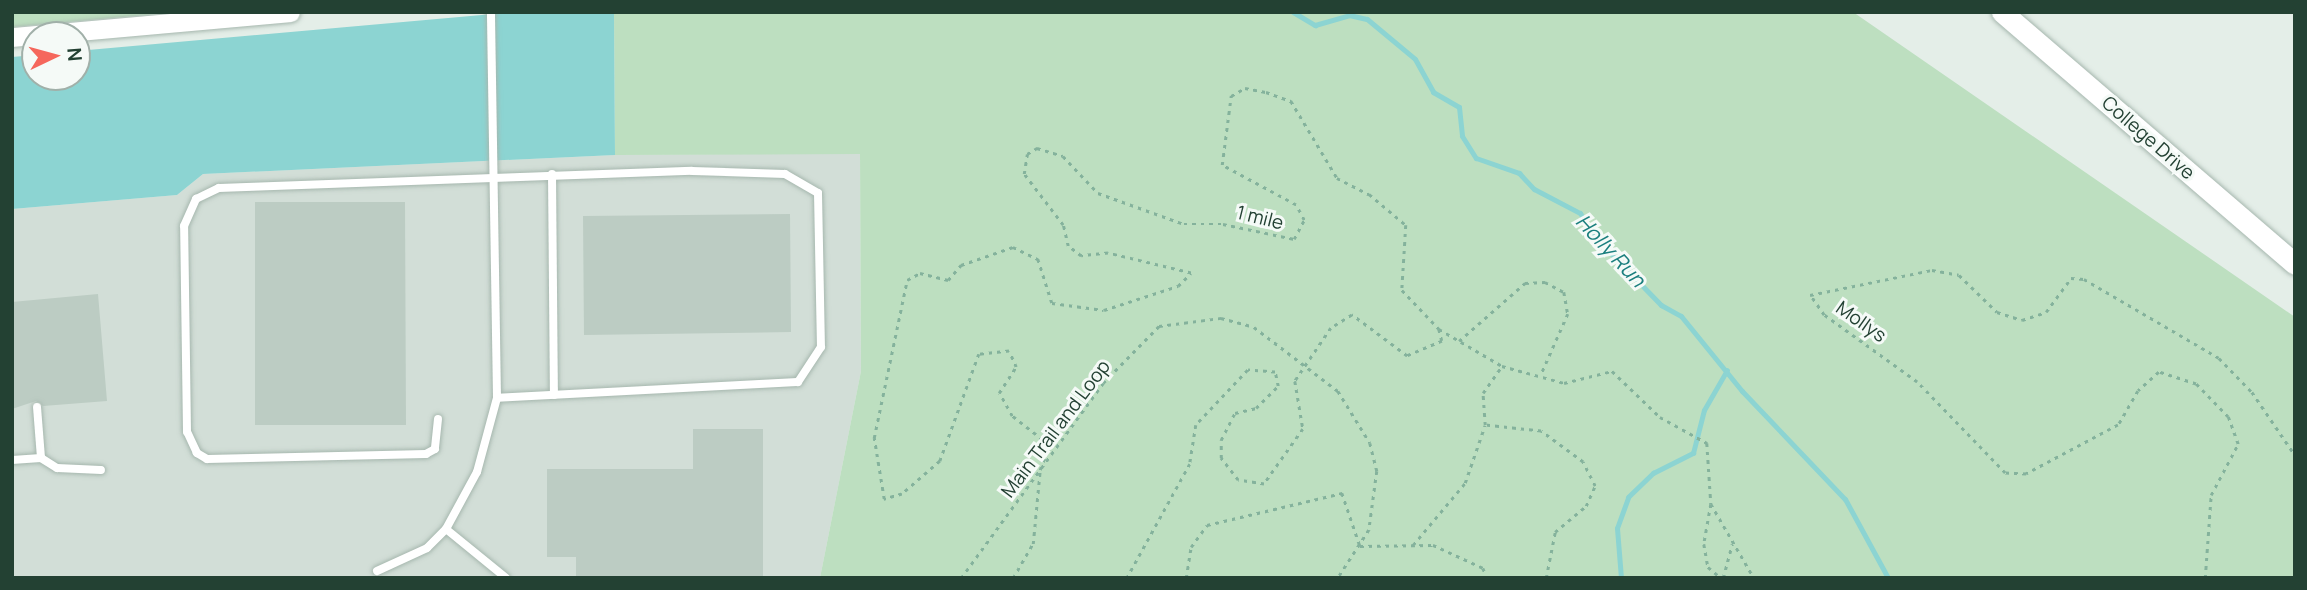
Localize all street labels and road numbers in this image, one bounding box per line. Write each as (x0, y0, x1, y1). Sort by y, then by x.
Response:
street label: College Drive (2097, 92, 2199, 184)
street label: 1 mile (1234, 201, 1286, 235)
street label: Mollys (1831, 297, 1891, 347)
street label: Main Trail and Loop (997, 356, 1115, 502)

